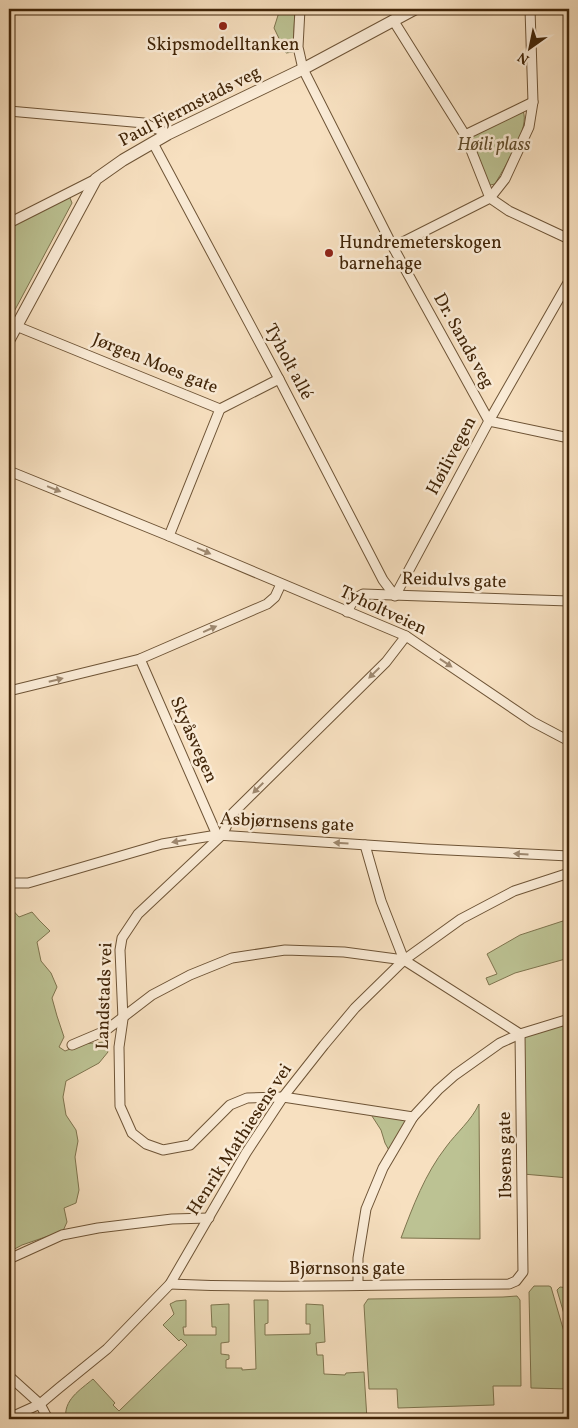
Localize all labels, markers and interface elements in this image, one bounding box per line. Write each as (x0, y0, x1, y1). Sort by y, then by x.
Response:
marker: Skipsmodelltanken (217, 20, 229, 32)
north arrow (506, 22, 556, 72)
place label: Skipsmodelltanken (147, 33, 300, 58)
text: N (514, 47, 533, 68)
street label: Paul Fjermstads veg (115, 60, 265, 154)
park label: Høili plass (457, 133, 531, 158)
place label: Hundremeterskogen barnehage (339, 231, 502, 277)
marker: Hundremeterskogen barnehage (323, 247, 335, 259)
street label: Dr. Sands veg (427, 289, 499, 393)
street label: Tyholt allé (257, 319, 319, 405)
street label: Jørgen Moes gate (88, 327, 222, 401)
street label: Høilivegen (421, 412, 483, 500)
one-way arrow (47, 486, 61, 494)
one-way arrow (197, 547, 212, 555)
street label: Reidulvs gate (401, 567, 507, 595)
street label: Tyholtveien (335, 580, 431, 642)
one-way arrow (203, 625, 217, 633)
one-way arrow (440, 658, 453, 668)
one-way arrow (368, 667, 380, 679)
one-way arrow (49, 676, 64, 684)
street label: Skyåsvegen (163, 693, 223, 787)
one-way arrow (252, 781, 264, 793)
street label: Asbjørnsens gate (219, 807, 355, 839)
one-way arrow (171, 838, 187, 846)
one-way arrow (333, 839, 349, 847)
one-way arrow (512, 849, 528, 857)
street label: Landstads vei (91, 942, 119, 1050)
street label: Henrik Mathiesens vei (181, 1059, 299, 1221)
street label: Ibsens gate (493, 1111, 519, 1199)
street label: Bjørnsons gate (289, 1257, 405, 1282)

